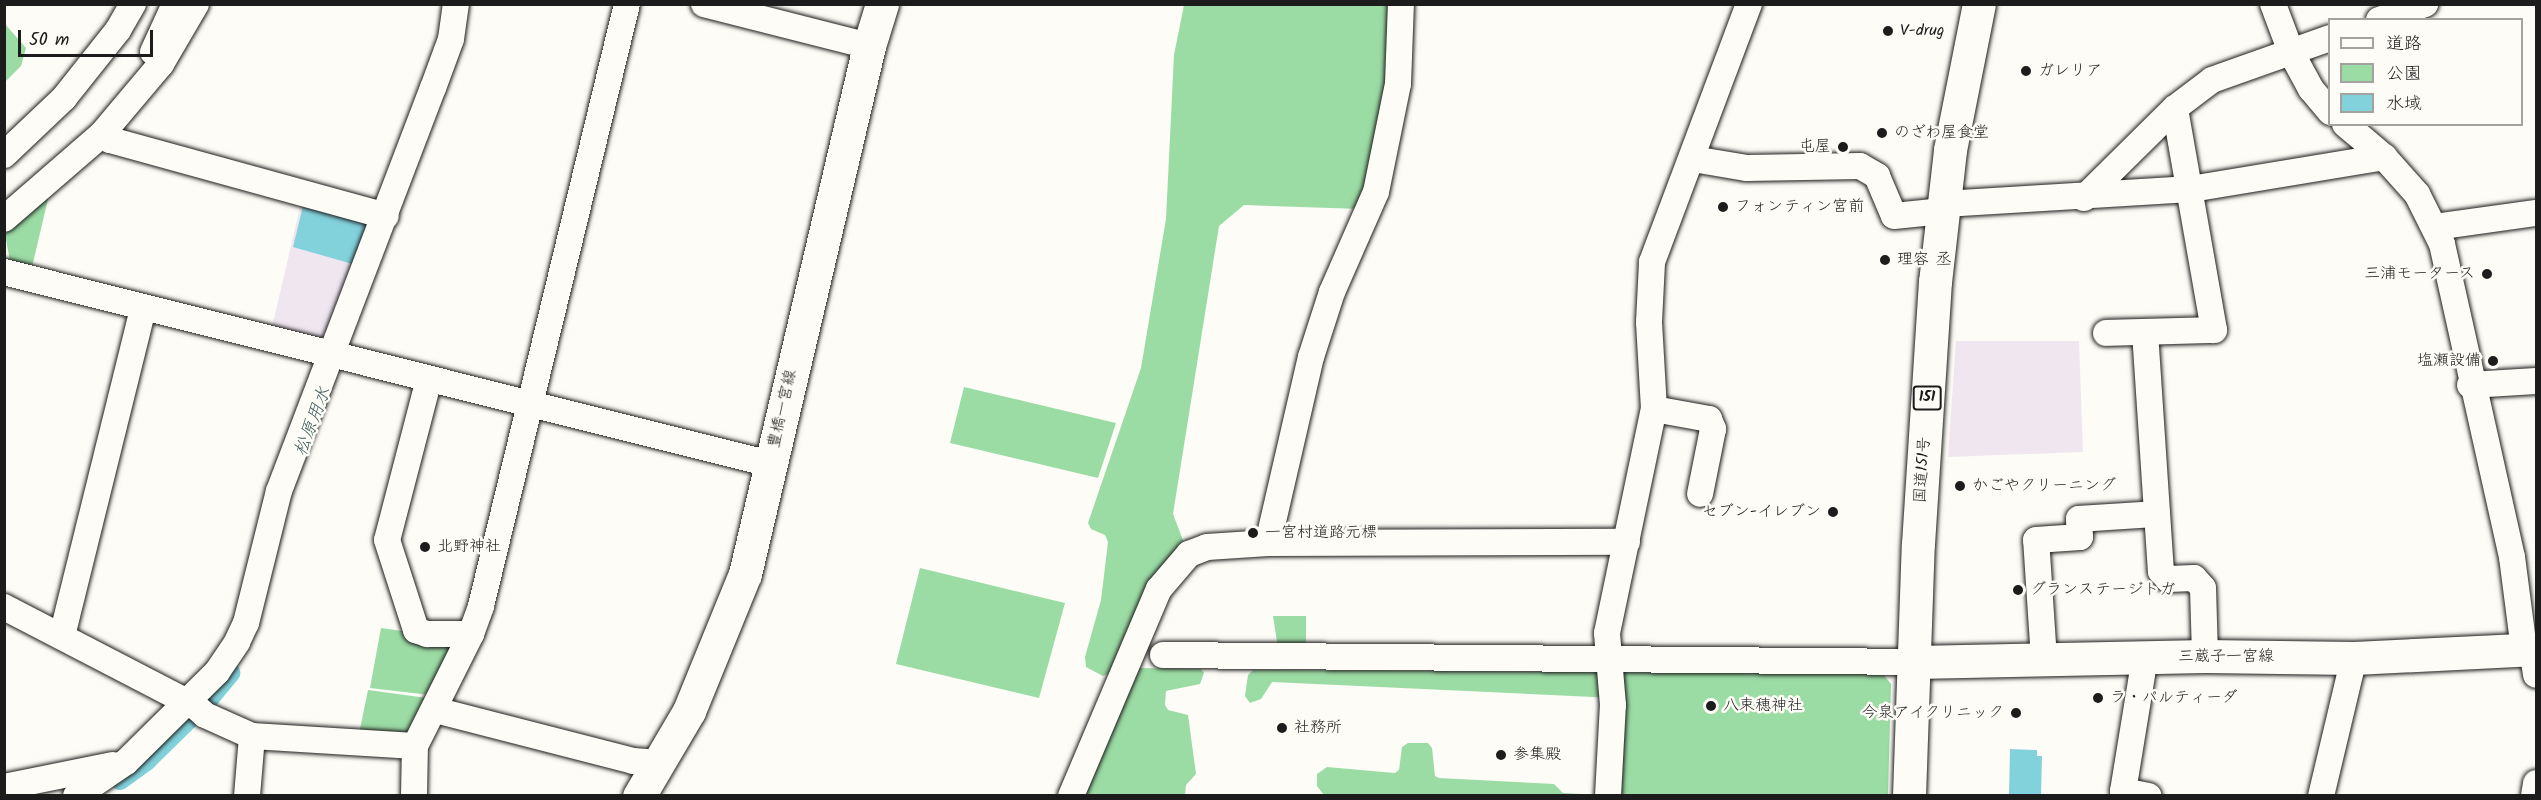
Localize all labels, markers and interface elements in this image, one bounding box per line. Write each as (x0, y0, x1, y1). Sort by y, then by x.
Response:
scale bar (21, 18, 156, 56)
legend (2328, 18, 2523, 126)
place label: V-drug (1900, 21, 1944, 41)
marker: V-drug (1881, 24, 1895, 38)
text: 50 m (29, 26, 69, 55)
text: 道路 (2386, 30, 2422, 59)
text: 公園 (2386, 60, 2422, 89)
place label: ガレリア (2038, 61, 2102, 81)
marker: ガレリア (2019, 64, 2033, 78)
text: 水域 (2386, 90, 2422, 119)
place label: のざわ屋食堂 (1894, 123, 1990, 143)
marker: のざわ屋食堂 (1875, 126, 1889, 140)
place label: 屯屋 (1799, 137, 1831, 157)
marker: 屯屋 (1836, 140, 1850, 154)
place label: フォンティン宮前 (1735, 197, 1863, 217)
marker: フォンティン宮前 (1716, 200, 1730, 214)
place label: 理容 丞 (1897, 250, 1951, 270)
marker: 理容 丞 (1878, 253, 1892, 267)
place label: 三浦モータース (2363, 264, 2475, 284)
marker: 三浦モータース (2480, 267, 2494, 281)
place label: 塩瀬設備 (2417, 351, 2481, 371)
marker: 塩瀬設備 (2486, 354, 2500, 368)
street label: 豊橋一宮線 (765, 368, 801, 450)
water label: 松原用水 (291, 385, 337, 459)
road number: 151 (1912, 386, 1942, 410)
street label: 国道151号 (1911, 436, 1935, 504)
place label: かごやクリーニング (1972, 476, 2116, 496)
marker: かごやクリーニング (1953, 479, 1967, 493)
place label: セブン-イレブン (1702, 502, 1821, 522)
marker: セブン-イレブン (1826, 505, 1840, 519)
place label: 一宮村道路元標 (1265, 523, 1377, 543)
marker: 一宮村道路元標 (1246, 526, 1260, 540)
place label: 北野神社 (437, 537, 501, 557)
marker: 北野神社 (418, 540, 432, 554)
place label: グランステージトガ (2030, 580, 2174, 600)
marker: グランステージトガ (2011, 583, 2025, 597)
street label: 三蔵子一宮線 (2178, 647, 2274, 667)
place label: ラ・パルティーダ (2110, 688, 2238, 708)
marker: ラ・パルティーダ (2091, 691, 2105, 705)
place label: 八束穂神社 (1723, 696, 1803, 716)
marker: 八束穂神社 (1704, 699, 1718, 713)
place label: 今泉アイクリニック (1860, 703, 2004, 723)
marker: 今泉アイクリニック (2009, 706, 2023, 720)
place label: 社務所 (1294, 718, 1342, 738)
marker: 社務所 (1275, 721, 1289, 735)
place label: 参集殿 (1513, 745, 1561, 765)
marker: 参集殿 (1494, 748, 1508, 762)

